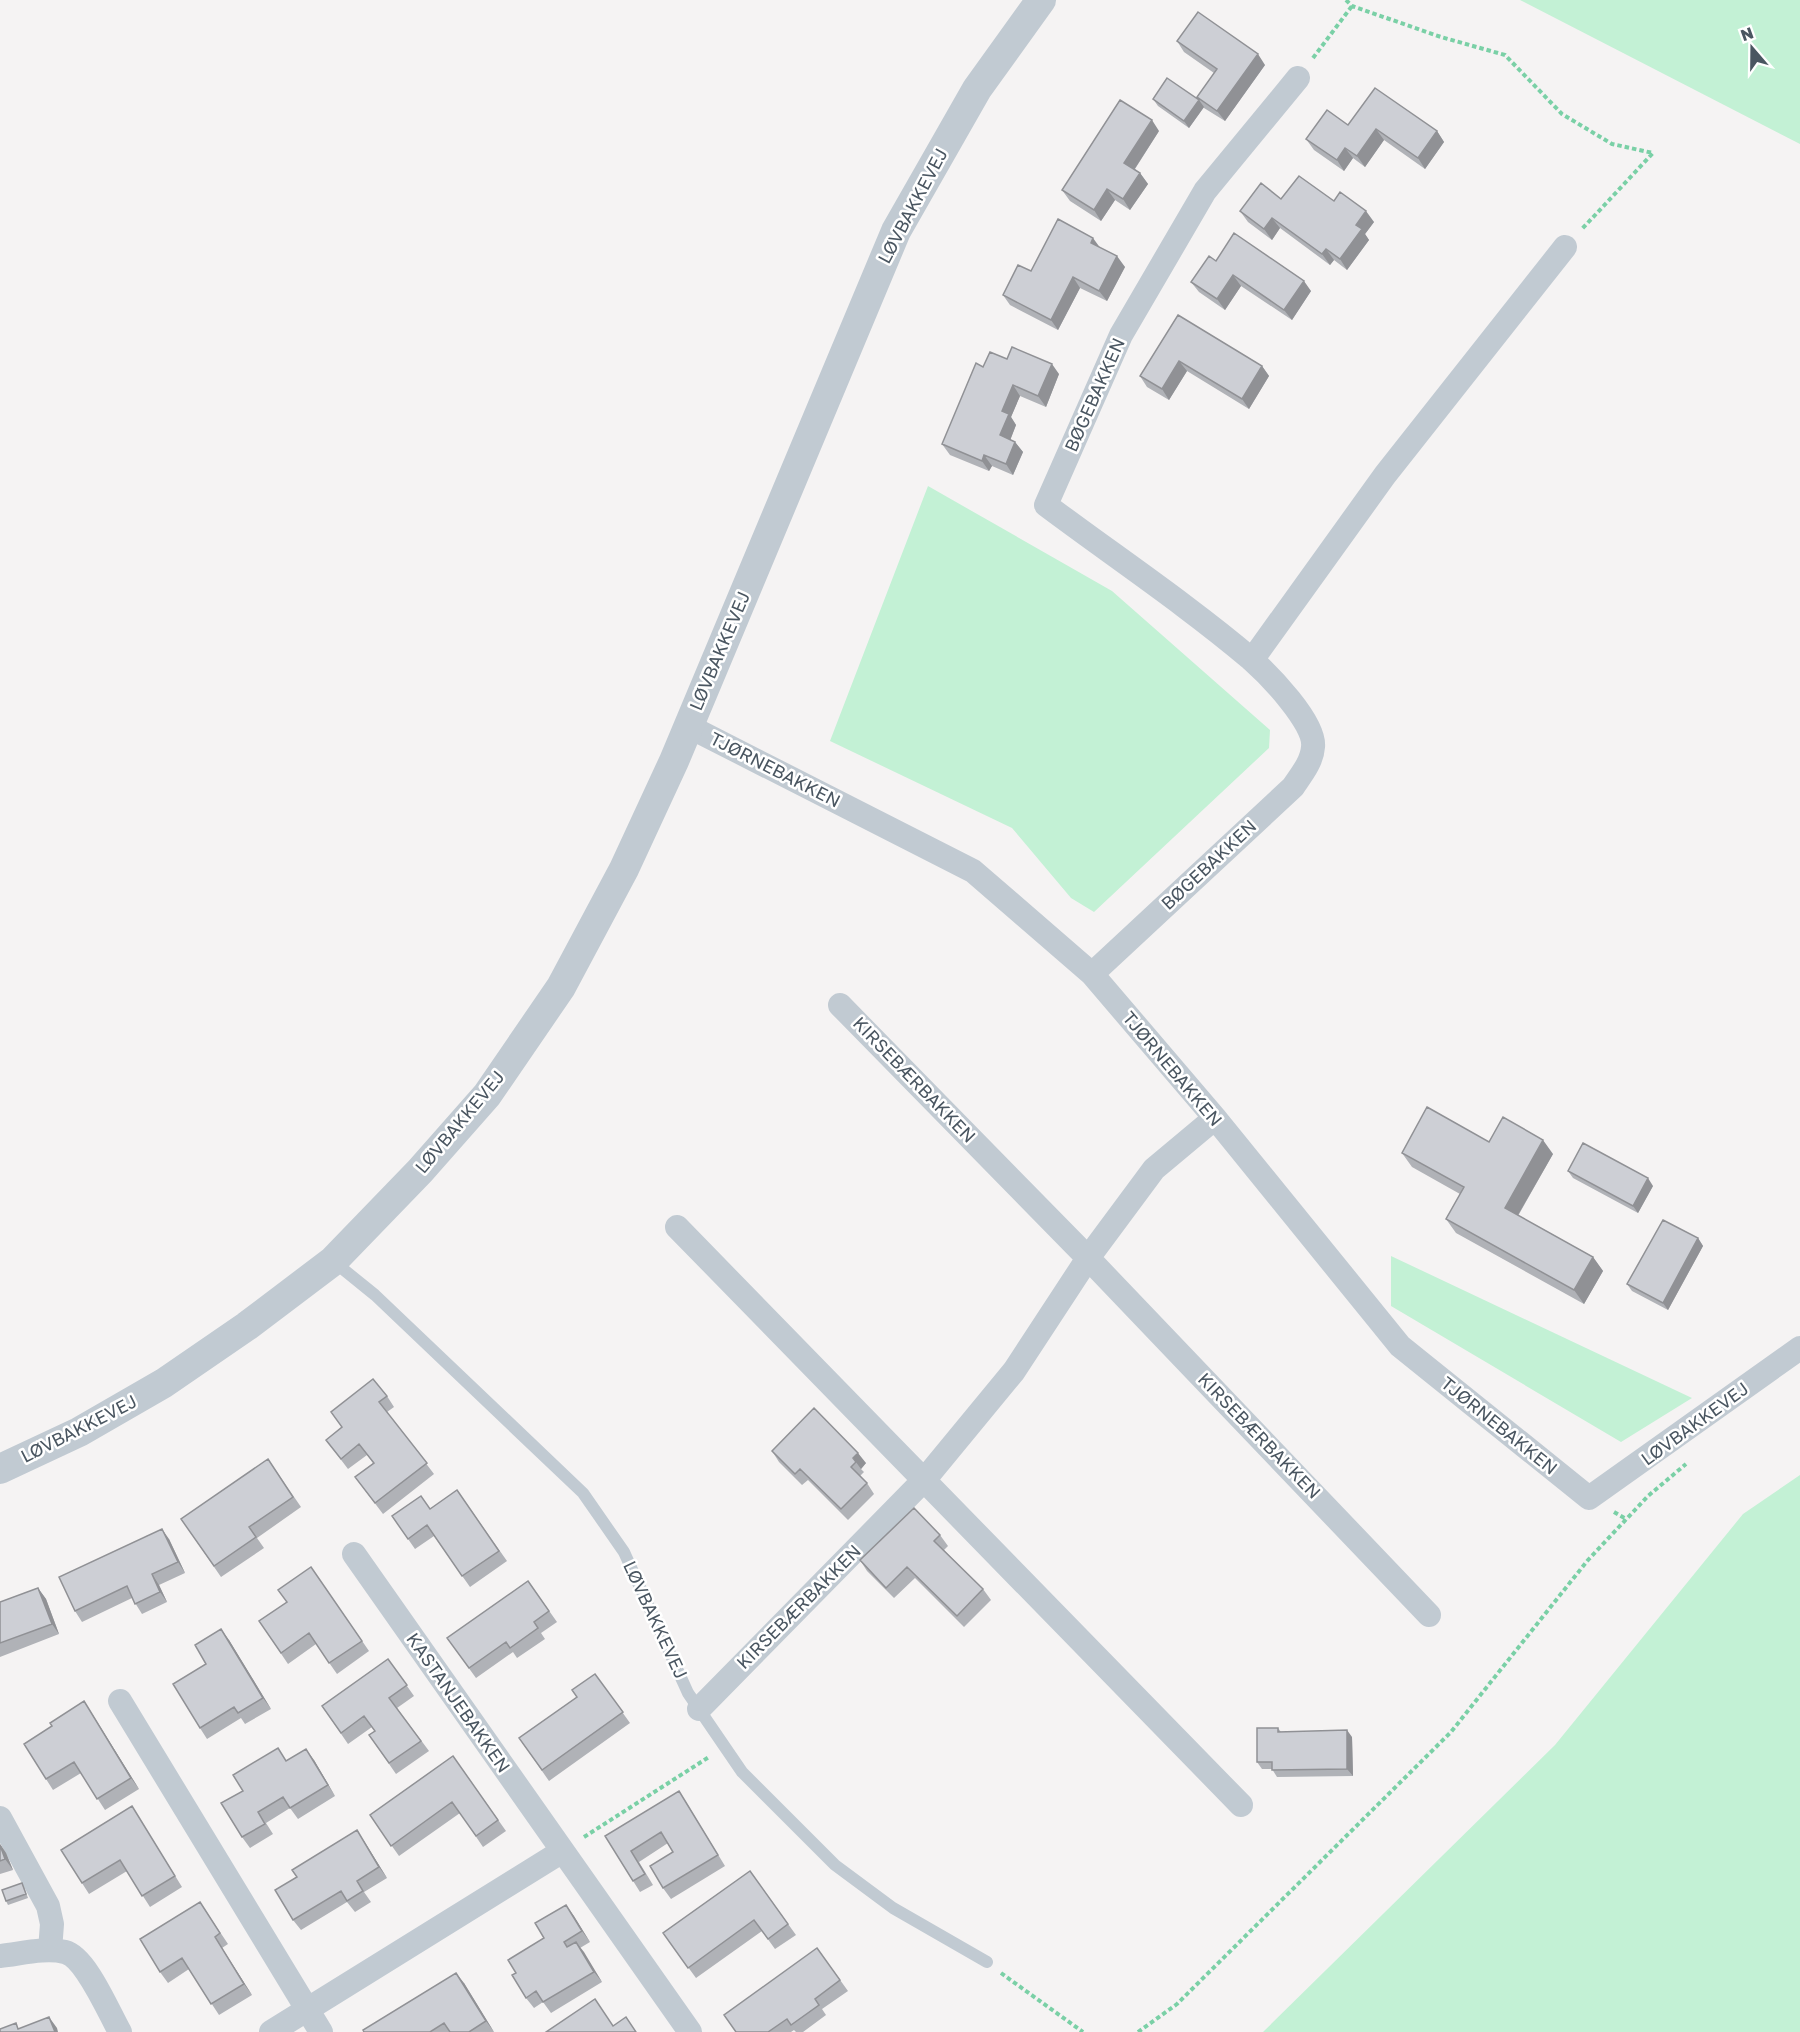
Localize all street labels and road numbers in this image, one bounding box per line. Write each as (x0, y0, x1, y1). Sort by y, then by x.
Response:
street label: LØVBAKKEVEJ (873, 144, 952, 267)
street label: BØGEBAKKEN (1059, 334, 1129, 455)
street label: LØVBAKKEVEJ (684, 588, 754, 714)
street label: TJØRNEBAKKEN (707, 727, 844, 811)
street label: BØGEBAKKEN (1156, 815, 1261, 914)
street label: TJØRNEBAKKEN (1118, 1006, 1227, 1130)
street label: KIRSEBÆRBAKKEN (849, 1012, 981, 1147)
street label: LØVBAKKEVEJ (410, 1066, 509, 1177)
street label: KIRSEBÆRBAKKEN (1194, 1368, 1326, 1503)
street label: TJØRNEBAKKEN (1437, 1372, 1562, 1479)
street label: LØVBAKKEVEJ (1636, 1377, 1752, 1470)
street label: LØVBAKKEVEJ (17, 1389, 140, 1467)
street label: KIRSEBÆRBAKKEN (731, 1539, 865, 1673)
street label: LØVBAKKEVEJ (619, 1557, 693, 1682)
street label: KASTANJEBAKKEN (402, 1628, 515, 1777)

